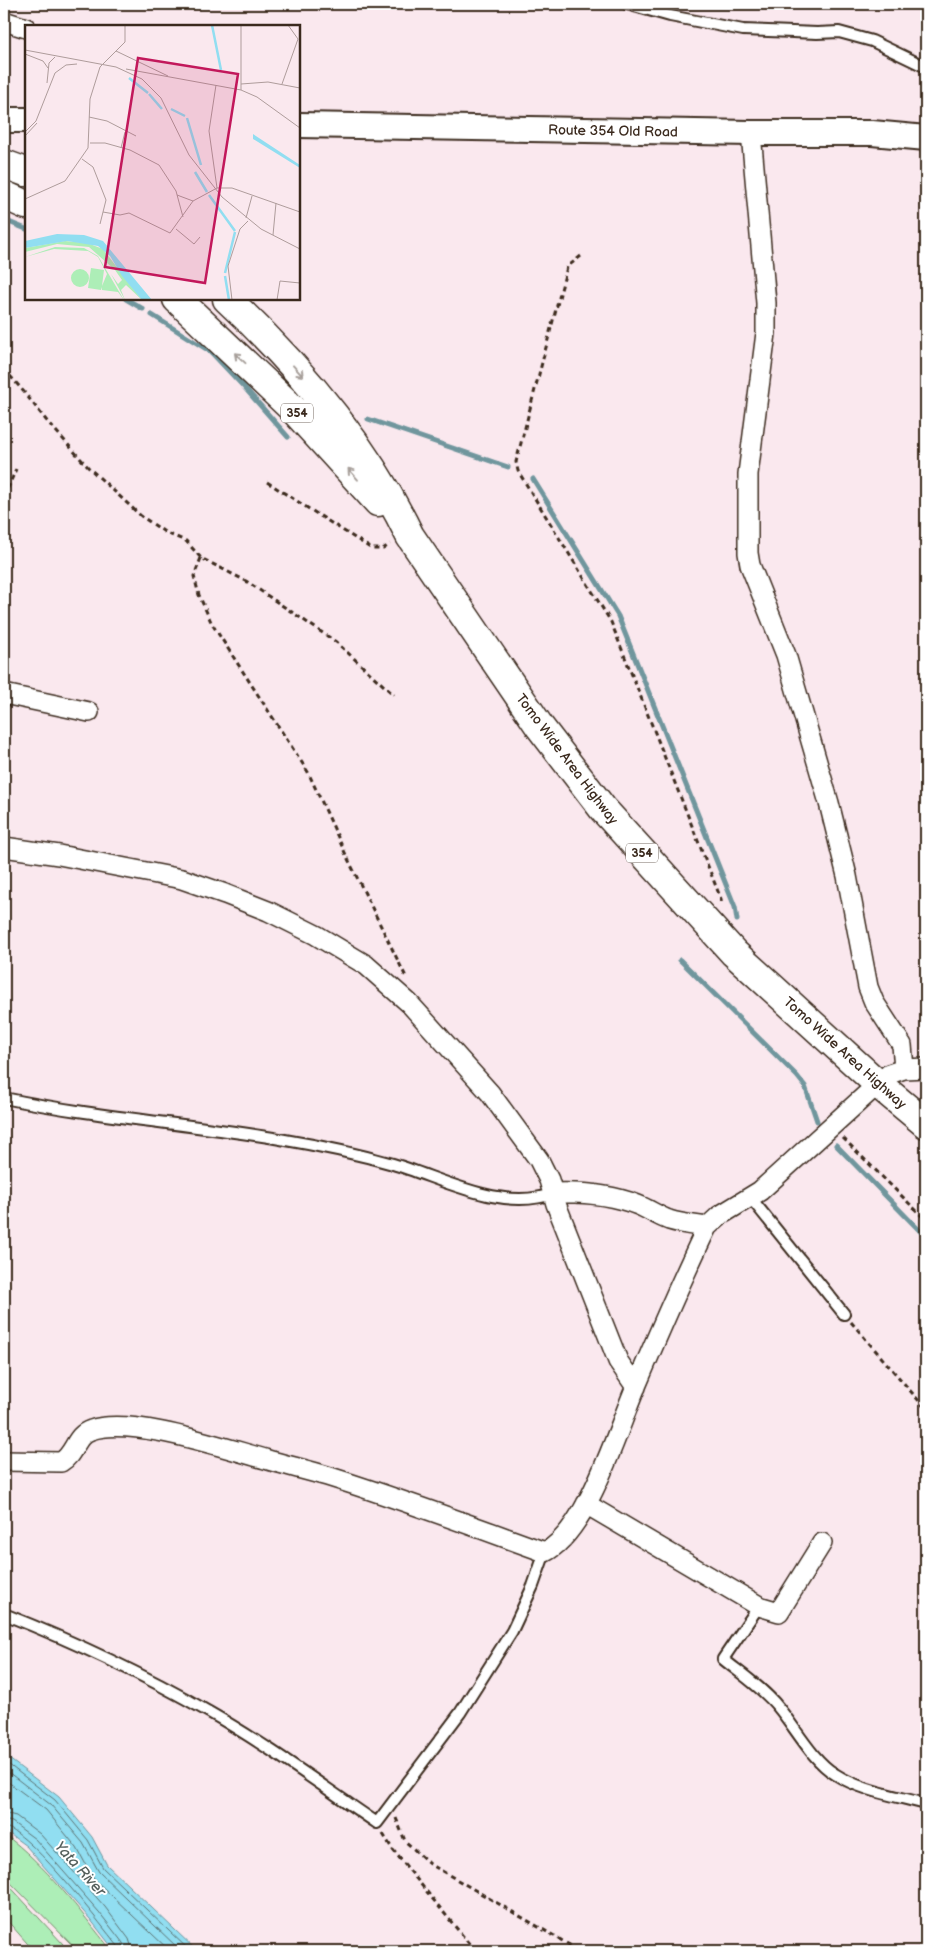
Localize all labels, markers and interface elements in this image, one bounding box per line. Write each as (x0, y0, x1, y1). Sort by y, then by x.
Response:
inset map (25, 25, 300, 300)
street label: Route 354 Old Road (548, 121, 678, 141)
one-way arrow (234, 352, 246, 364)
one-way arrow (292, 364, 304, 377)
road number: 354 (281, 403, 313, 422)
one-way arrow (347, 468, 359, 481)
street label: Tomo Wide Area Highway (512, 690, 622, 828)
road number: 354 (626, 844, 658, 862)
street label: Tomo Wide Area Highway (780, 993, 910, 1113)
water label: Yata River (50, 1837, 111, 1902)

